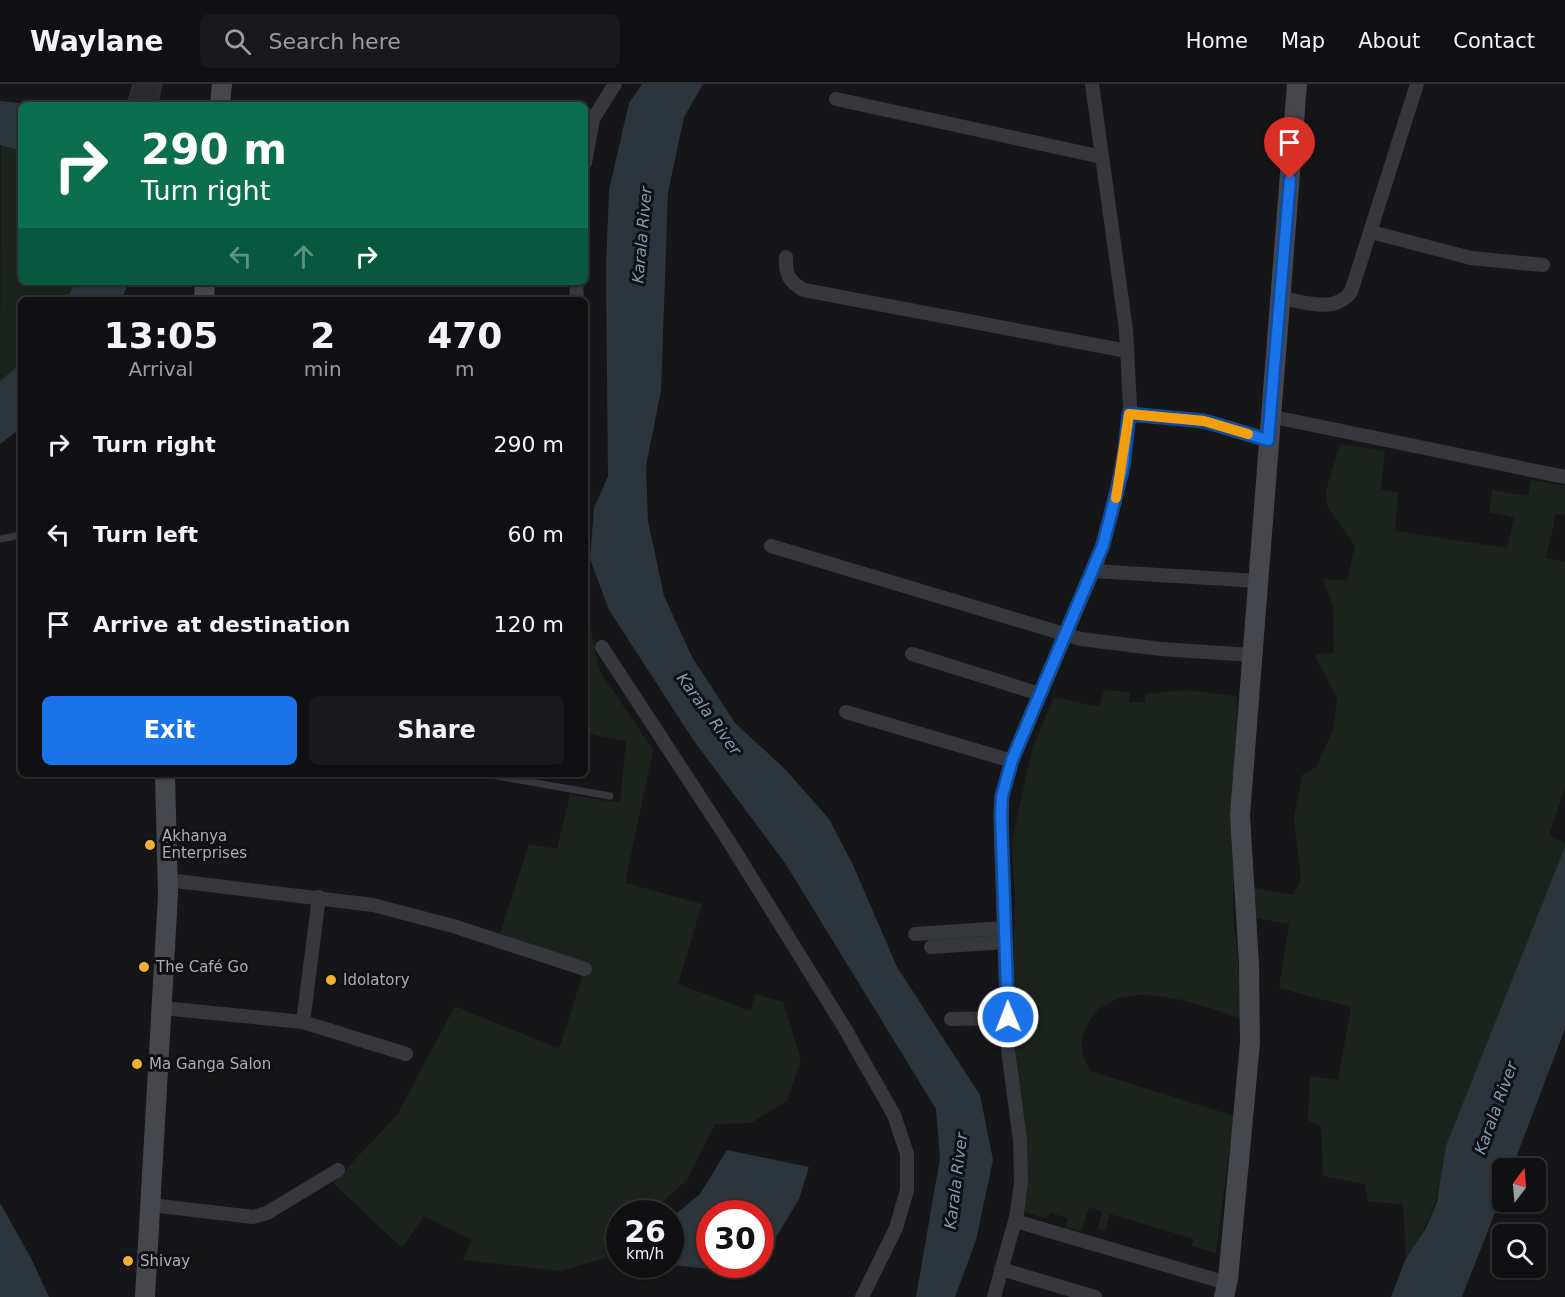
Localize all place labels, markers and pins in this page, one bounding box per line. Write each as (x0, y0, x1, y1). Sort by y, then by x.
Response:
pin (1264, 117, 1315, 179)
place label: Akhanya Enterprises (162, 827, 247, 862)
marker: Akhanya Enterprises (143, 838, 157, 852)
place label: The Café Go (155, 958, 248, 976)
marker: The Café Go (137, 960, 151, 974)
place label: Idolatory (343, 971, 410, 989)
marker: Idolatory (324, 973, 338, 987)
place label: Ma Ganga Salon (149, 1055, 271, 1073)
marker: Ma Ganga Salon (130, 1057, 144, 1071)
place label: Shivay (140, 1252, 190, 1270)
marker: Shivay (121, 1254, 135, 1268)

